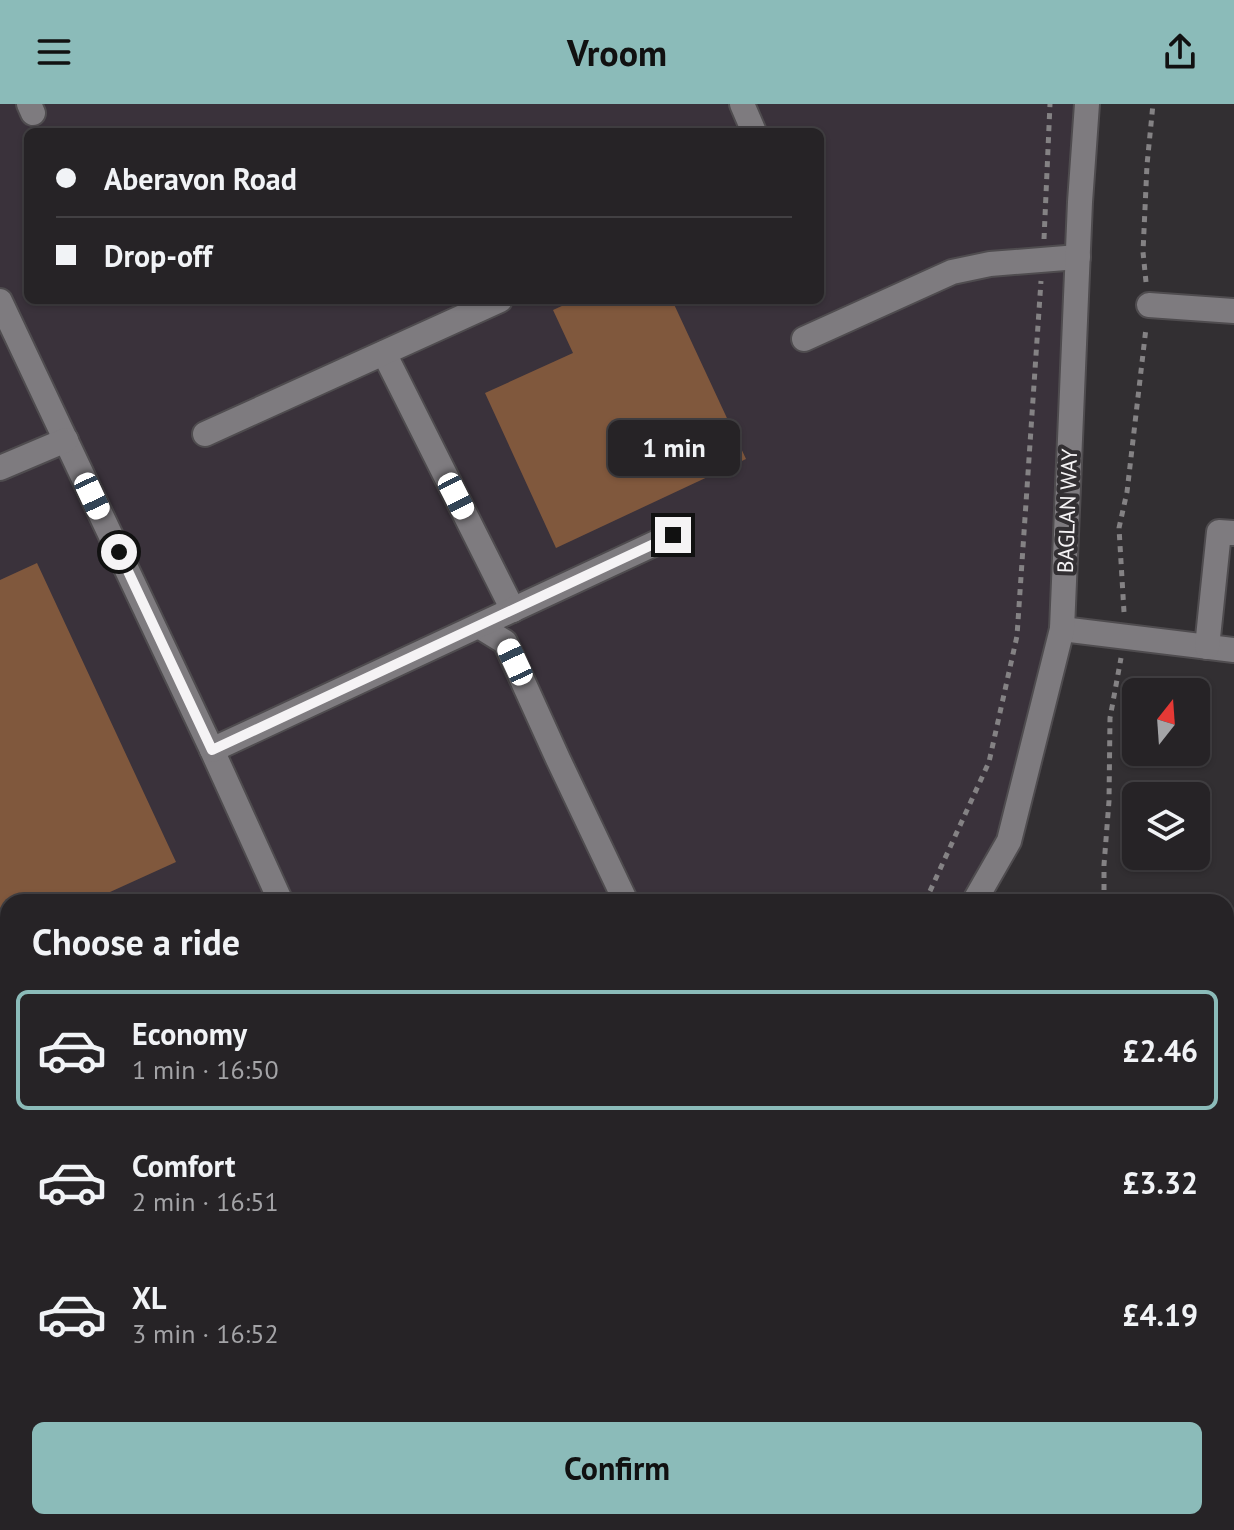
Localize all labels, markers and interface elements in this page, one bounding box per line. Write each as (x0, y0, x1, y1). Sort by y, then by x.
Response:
text: Vroom (567, 29, 667, 76)
icon: menu (32, 30, 76, 74)
icon: share (1158, 30, 1202, 74)
text: Aberavon Road (104, 159, 297, 198)
text: Drop-off (104, 236, 212, 275)
callout: 1 min (607, 419, 739, 475)
text: 1 min (642, 431, 706, 464)
street label: BAGLAN WAY (1051, 448, 1083, 574)
car (71, 469, 113, 523)
car (434, 469, 478, 523)
route end (655, 517, 691, 553)
route start (101, 534, 137, 570)
car (494, 635, 536, 689)
north arrow (1122, 678, 1210, 766)
map controls (1122, 678, 1210, 870)
button: layers (1122, 782, 1210, 870)
text: Choose a ride (32, 918, 240, 965)
icon: car (36, 1014, 108, 1086)
text: Economy (132, 1014, 247, 1053)
text: £2.46 (1123, 1031, 1198, 1070)
text: 1 min · 16:50 (132, 1053, 279, 1086)
icon: car (36, 1146, 108, 1218)
text: Comfort (132, 1146, 235, 1185)
text: £3.32 (1123, 1163, 1198, 1202)
text: 2 min · 16:51 (132, 1185, 279, 1218)
icon: car (36, 1278, 108, 1350)
text: XL (132, 1278, 166, 1317)
text: £4.19 (1123, 1295, 1198, 1334)
text: 3 min · 16:52 (132, 1317, 279, 1350)
button: Confirm (32, 1422, 1202, 1514)

